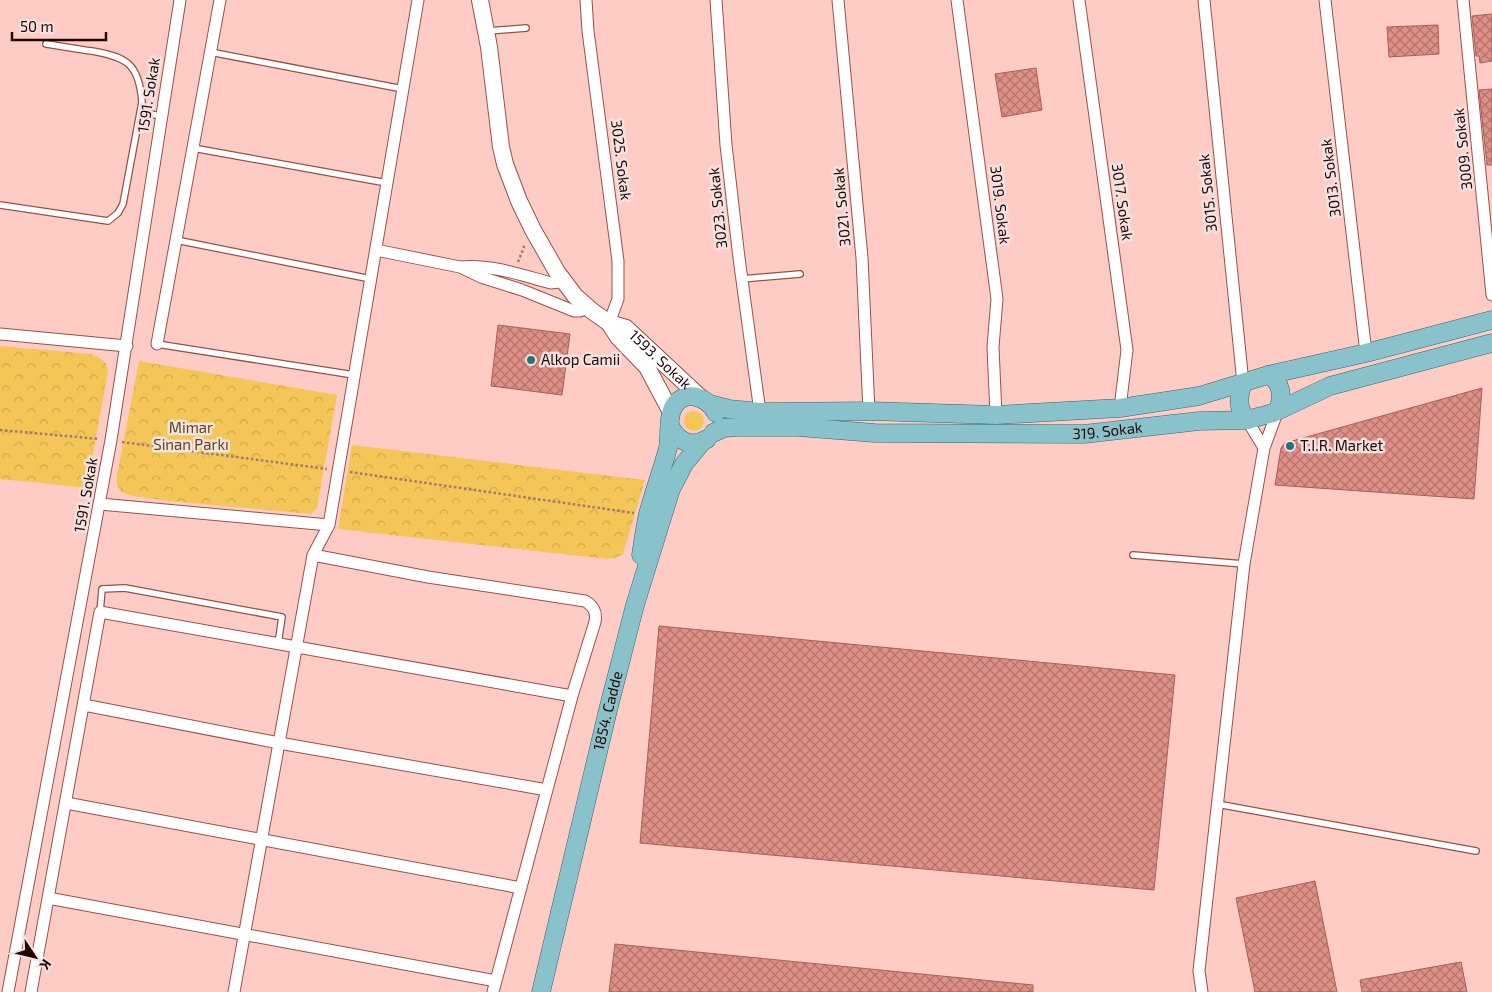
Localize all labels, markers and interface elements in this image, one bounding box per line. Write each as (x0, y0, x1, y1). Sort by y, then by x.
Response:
scale bar (12, 10, 106, 42)
text: 50 m (20, 17, 54, 35)
street label: 1591. Sokak (133, 56, 163, 134)
street label: 3009. Sokak (1449, 107, 1475, 191)
street label: 3025. Sokak (608, 119, 636, 202)
street label: 3013. Sokak (1316, 138, 1344, 218)
street label: 3015. Sokak (1194, 153, 1220, 233)
street label: 3017. Sokak (1109, 162, 1137, 242)
street label: 3019. Sokak (987, 164, 1015, 246)
street label: 3023. Sokak (704, 166, 730, 250)
street label: 3021. Sokak (829, 167, 853, 247)
street label: 1593. Sokak (626, 326, 696, 393)
place label: Alkop Camii (541, 350, 620, 368)
marker: Alkop Camii (525, 354, 537, 366)
street label: 319. Sokak (1073, 417, 1144, 442)
park label: Mimar Sinan Parkı (153, 418, 229, 453)
place label: T.I.R. Market (1300, 436, 1384, 454)
marker: T.I.R. Market (1284, 440, 1296, 452)
street label: 1591. Sokak (70, 456, 101, 534)
street label: 1854. Cadde (589, 669, 626, 752)
north arrow (10, 932, 60, 982)
text: K (36, 956, 56, 973)

